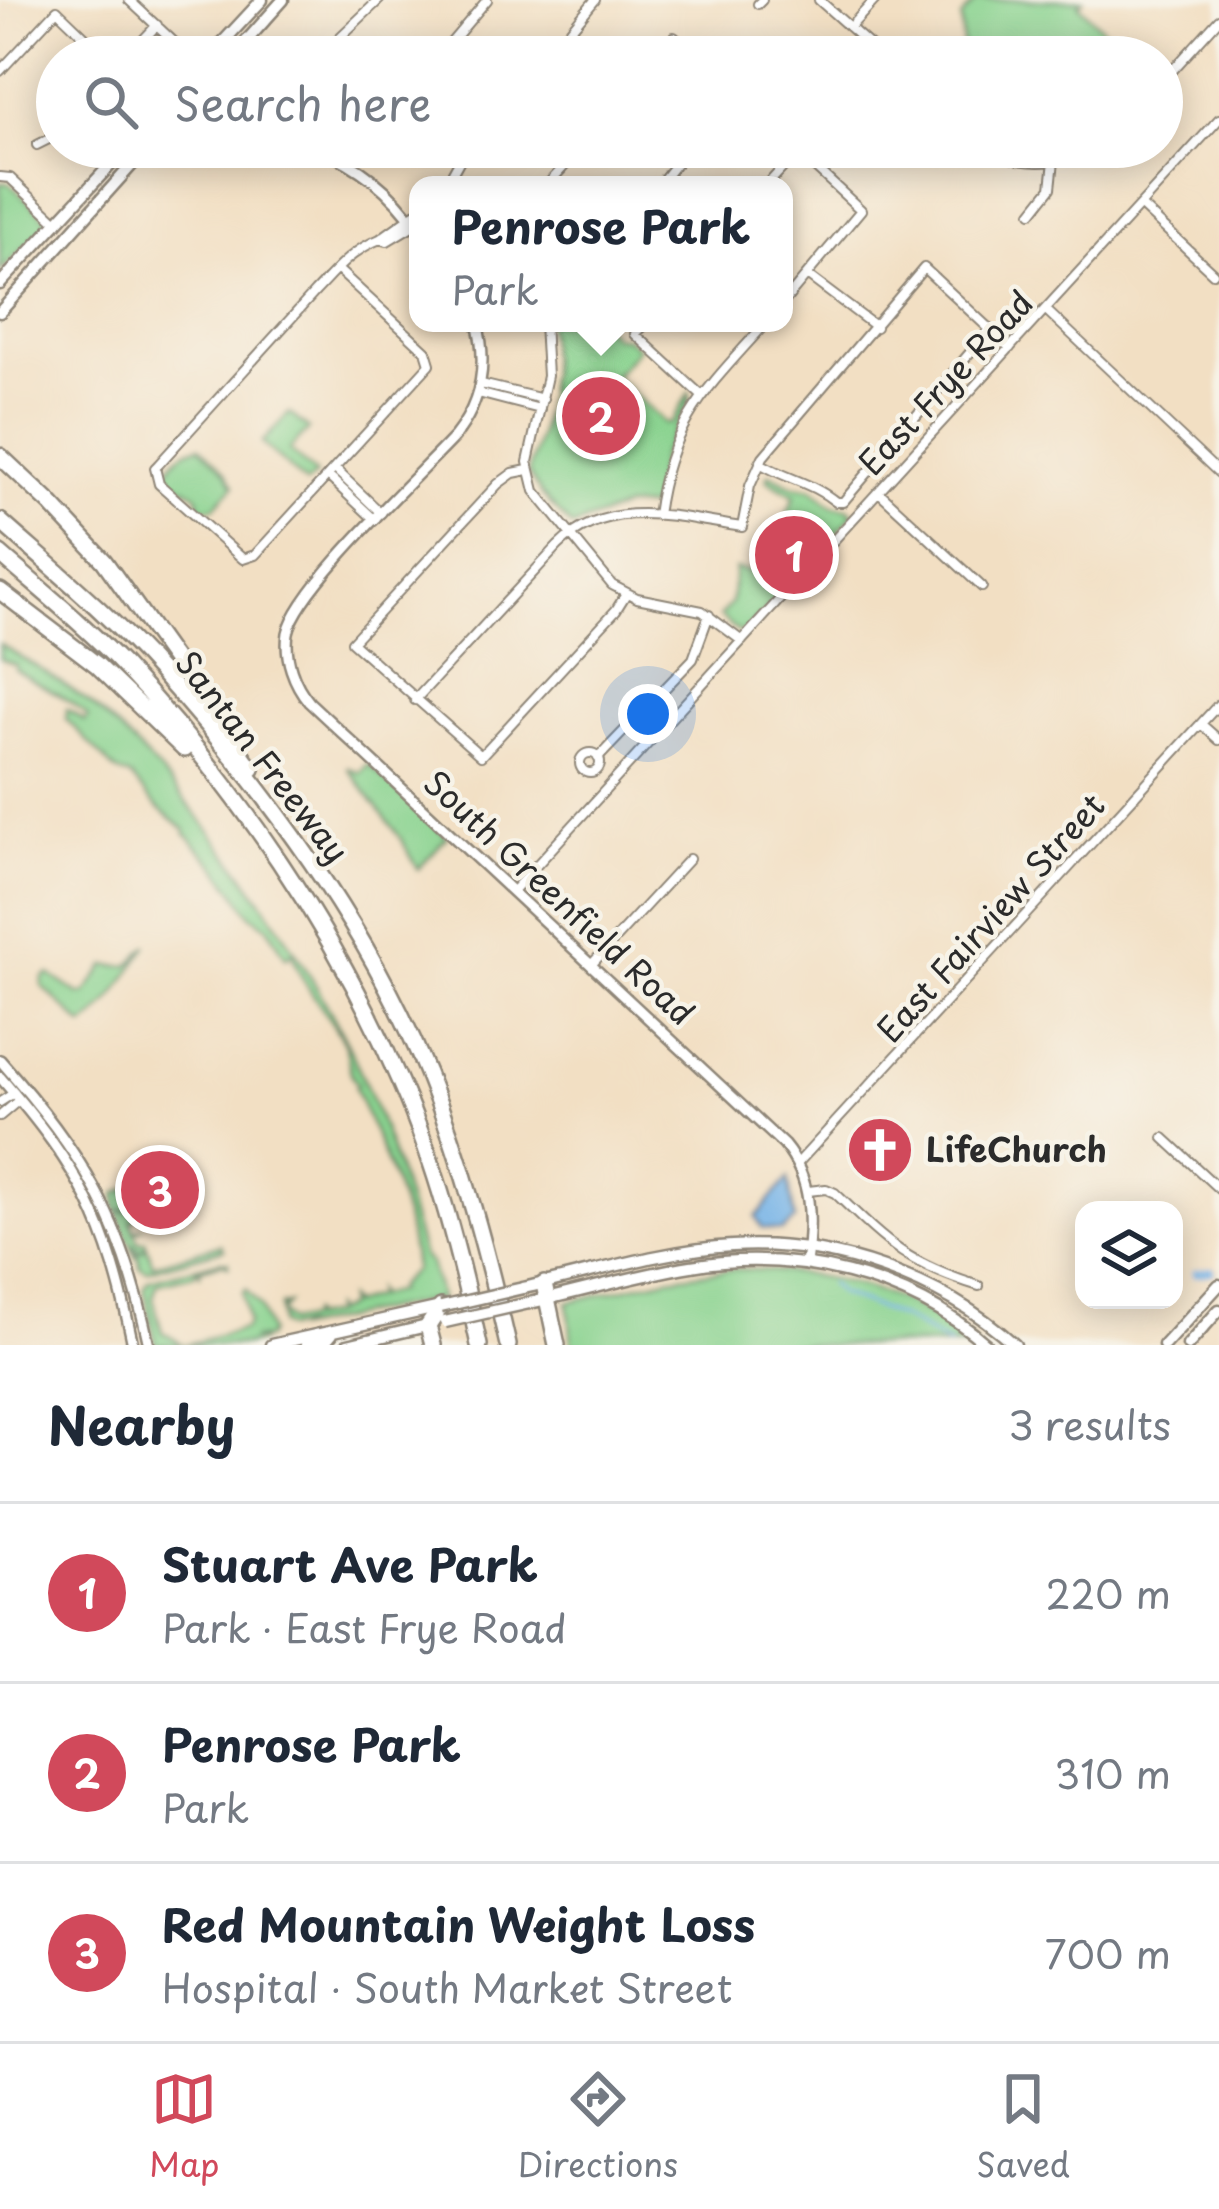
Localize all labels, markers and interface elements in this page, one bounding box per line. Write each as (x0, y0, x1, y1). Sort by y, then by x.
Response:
search box (36, 36, 1183, 168)
text: Search here (174, 68, 431, 136)
icon: search (78, 69, 144, 135)
popup (409, 176, 793, 332)
text: Penrose Park (452, 191, 750, 259)
text: Park (452, 259, 539, 318)
street label: East Frye Road (846, 278, 1044, 485)
pin: 2 (562, 371, 640, 461)
pin: 1 (755, 510, 833, 600)
street label: Santan Freeway (165, 639, 362, 872)
your location (618, 684, 678, 744)
street label: South Greenfield Road (414, 757, 707, 1036)
street label: East Fairview Street (864, 781, 1115, 1052)
church icon: LifeChurch (845, 1115, 915, 1185)
place label: LifeChurch (926, 1123, 1107, 1173)
pin: 3 (121, 1145, 199, 1235)
map controls (1075, 1201, 1183, 1309)
button: layers (1075, 1201, 1183, 1309)
text: Nearby (48, 1385, 235, 1462)
text: 3 results (1008, 1394, 1171, 1453)
text: Stuart Ave Park (162, 1529, 538, 1597)
text: 1 (78, 1563, 96, 1622)
text: 220 m (1046, 1563, 1171, 1622)
text: Park · East Frye Road (162, 1597, 567, 1656)
text: Penrose Park (162, 1709, 461, 1777)
text: 2 (73, 1743, 101, 1802)
text: 310 m (1054, 1743, 1171, 1802)
text: Park (162, 1777, 249, 1836)
text: Red Mountain Weight Loss (162, 1889, 755, 1957)
text: 3 (74, 1923, 100, 1982)
text: 700 m (1045, 1923, 1171, 1982)
text: Hospital · South Market Street (162, 1957, 732, 2016)
tab: Map (149, 2066, 220, 2188)
tab: Directions (518, 2066, 678, 2188)
tab: Saved (976, 2066, 1070, 2188)

